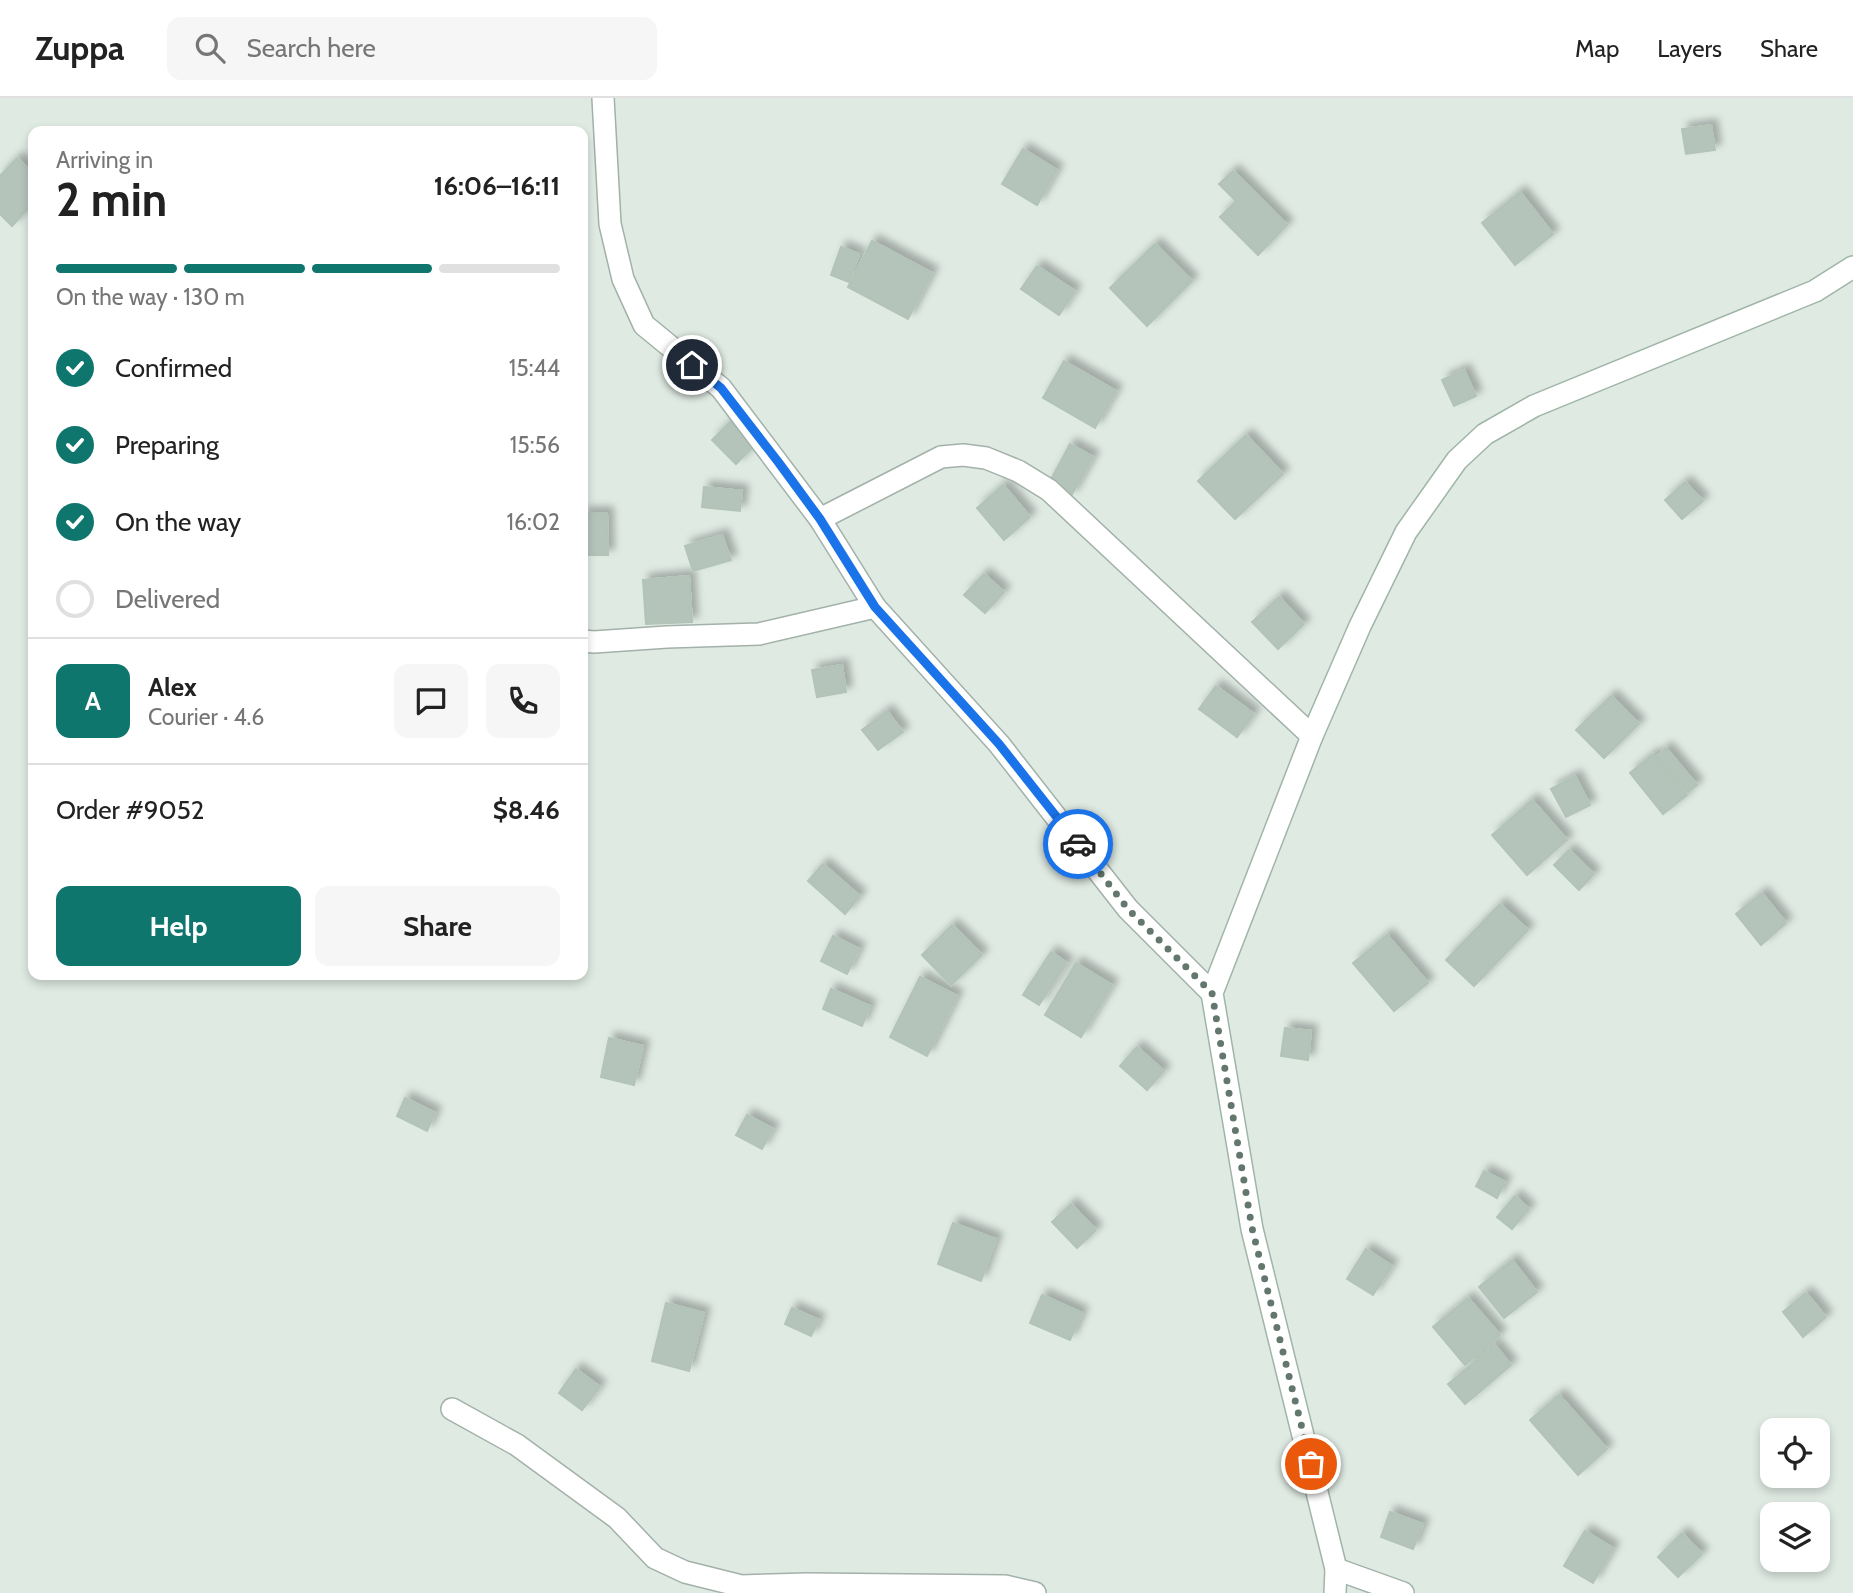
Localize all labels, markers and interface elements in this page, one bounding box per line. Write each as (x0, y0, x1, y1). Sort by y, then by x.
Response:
search box (167, 17, 657, 80)
text: Zuppa (35, 28, 125, 68)
icon: search (191, 29, 229, 67)
text: Search here (247, 32, 376, 64)
text: Map (1575, 34, 1619, 63)
text: Layers (1657, 34, 1722, 63)
text: Share (1760, 34, 1818, 63)
text: Arriving in (56, 146, 153, 174)
text: 16:06–16:11 (434, 170, 560, 202)
text: 2 min (56, 172, 167, 228)
text: On the way · 130 m (56, 283, 245, 311)
pin (662, 335, 722, 395)
icon: home (673, 346, 711, 384)
icon: check (56, 349, 94, 387)
text: Confirmed (115, 352, 232, 384)
text: 15:44 (509, 354, 560, 382)
icon: check (56, 426, 94, 464)
text: Preparing (115, 429, 219, 461)
text: 15:56 (510, 431, 560, 459)
icon: check (56, 503, 94, 541)
text: On the way (115, 506, 241, 538)
text: 16:02 (507, 508, 560, 536)
text: Delivered (115, 583, 220, 615)
button: chat (394, 664, 468, 738)
button: phone (486, 664, 560, 738)
text: Alex (148, 671, 197, 703)
text: A (85, 685, 101, 717)
text: Courier · 4.6 (148, 703, 264, 731)
text: Order #9052 (56, 794, 204, 826)
text: $8.46 (493, 794, 560, 826)
courier (1043, 809, 1113, 879)
icon: car (1059, 825, 1097, 863)
button: Help (56, 886, 301, 966)
button: Share (315, 886, 560, 966)
map controls (1760, 1418, 1830, 1572)
button: locate (1760, 1418, 1830, 1488)
pin (1281, 1434, 1341, 1494)
icon: bag (1292, 1445, 1330, 1483)
button: layers (1760, 1502, 1830, 1572)

